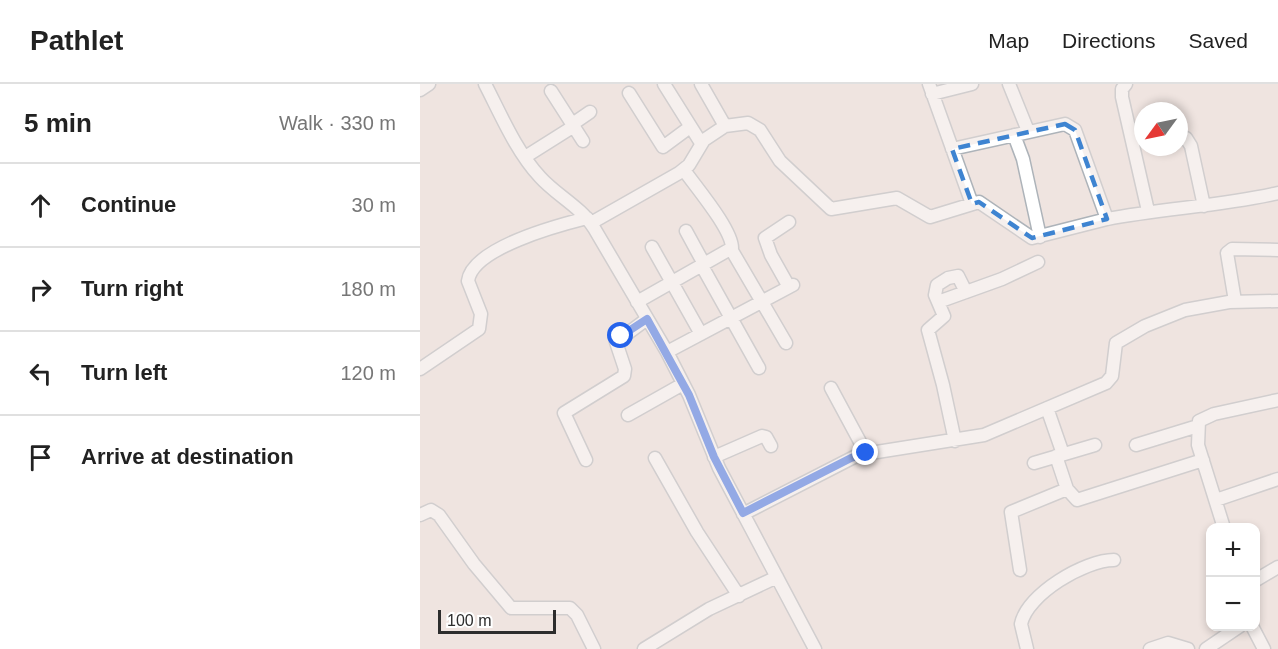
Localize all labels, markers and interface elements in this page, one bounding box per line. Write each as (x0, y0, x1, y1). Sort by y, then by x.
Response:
text: Pathlet (30, 25, 123, 56)
text: Map (988, 29, 1029, 52)
text: Directions (1062, 29, 1155, 52)
text: Saved (1188, 29, 1248, 52)
north arrow (1134, 102, 1188, 156)
text: 5 min (24, 108, 92, 138)
text: Walk · 330 m (279, 112, 396, 134)
icon: ahead (24, 189, 57, 222)
text: Continue (81, 192, 176, 217)
text: 30 m (352, 194, 396, 216)
icon: right (24, 273, 57, 306)
text: Turn right (81, 276, 183, 301)
text: 180 m (340, 278, 396, 300)
route start (607, 322, 633, 348)
icon: left (24, 357, 57, 390)
text: Turn left (81, 360, 167, 385)
text: 120 m (340, 362, 396, 384)
route end (852, 439, 878, 465)
icon: arrive (24, 441, 57, 474)
text: Arrive at destination (81, 444, 294, 469)
map controls (1206, 523, 1260, 631)
button: + (1206, 523, 1260, 577)
button: − (1206, 577, 1260, 631)
scale bar (438, 607, 556, 634)
text: 100 m (447, 612, 491, 629)

